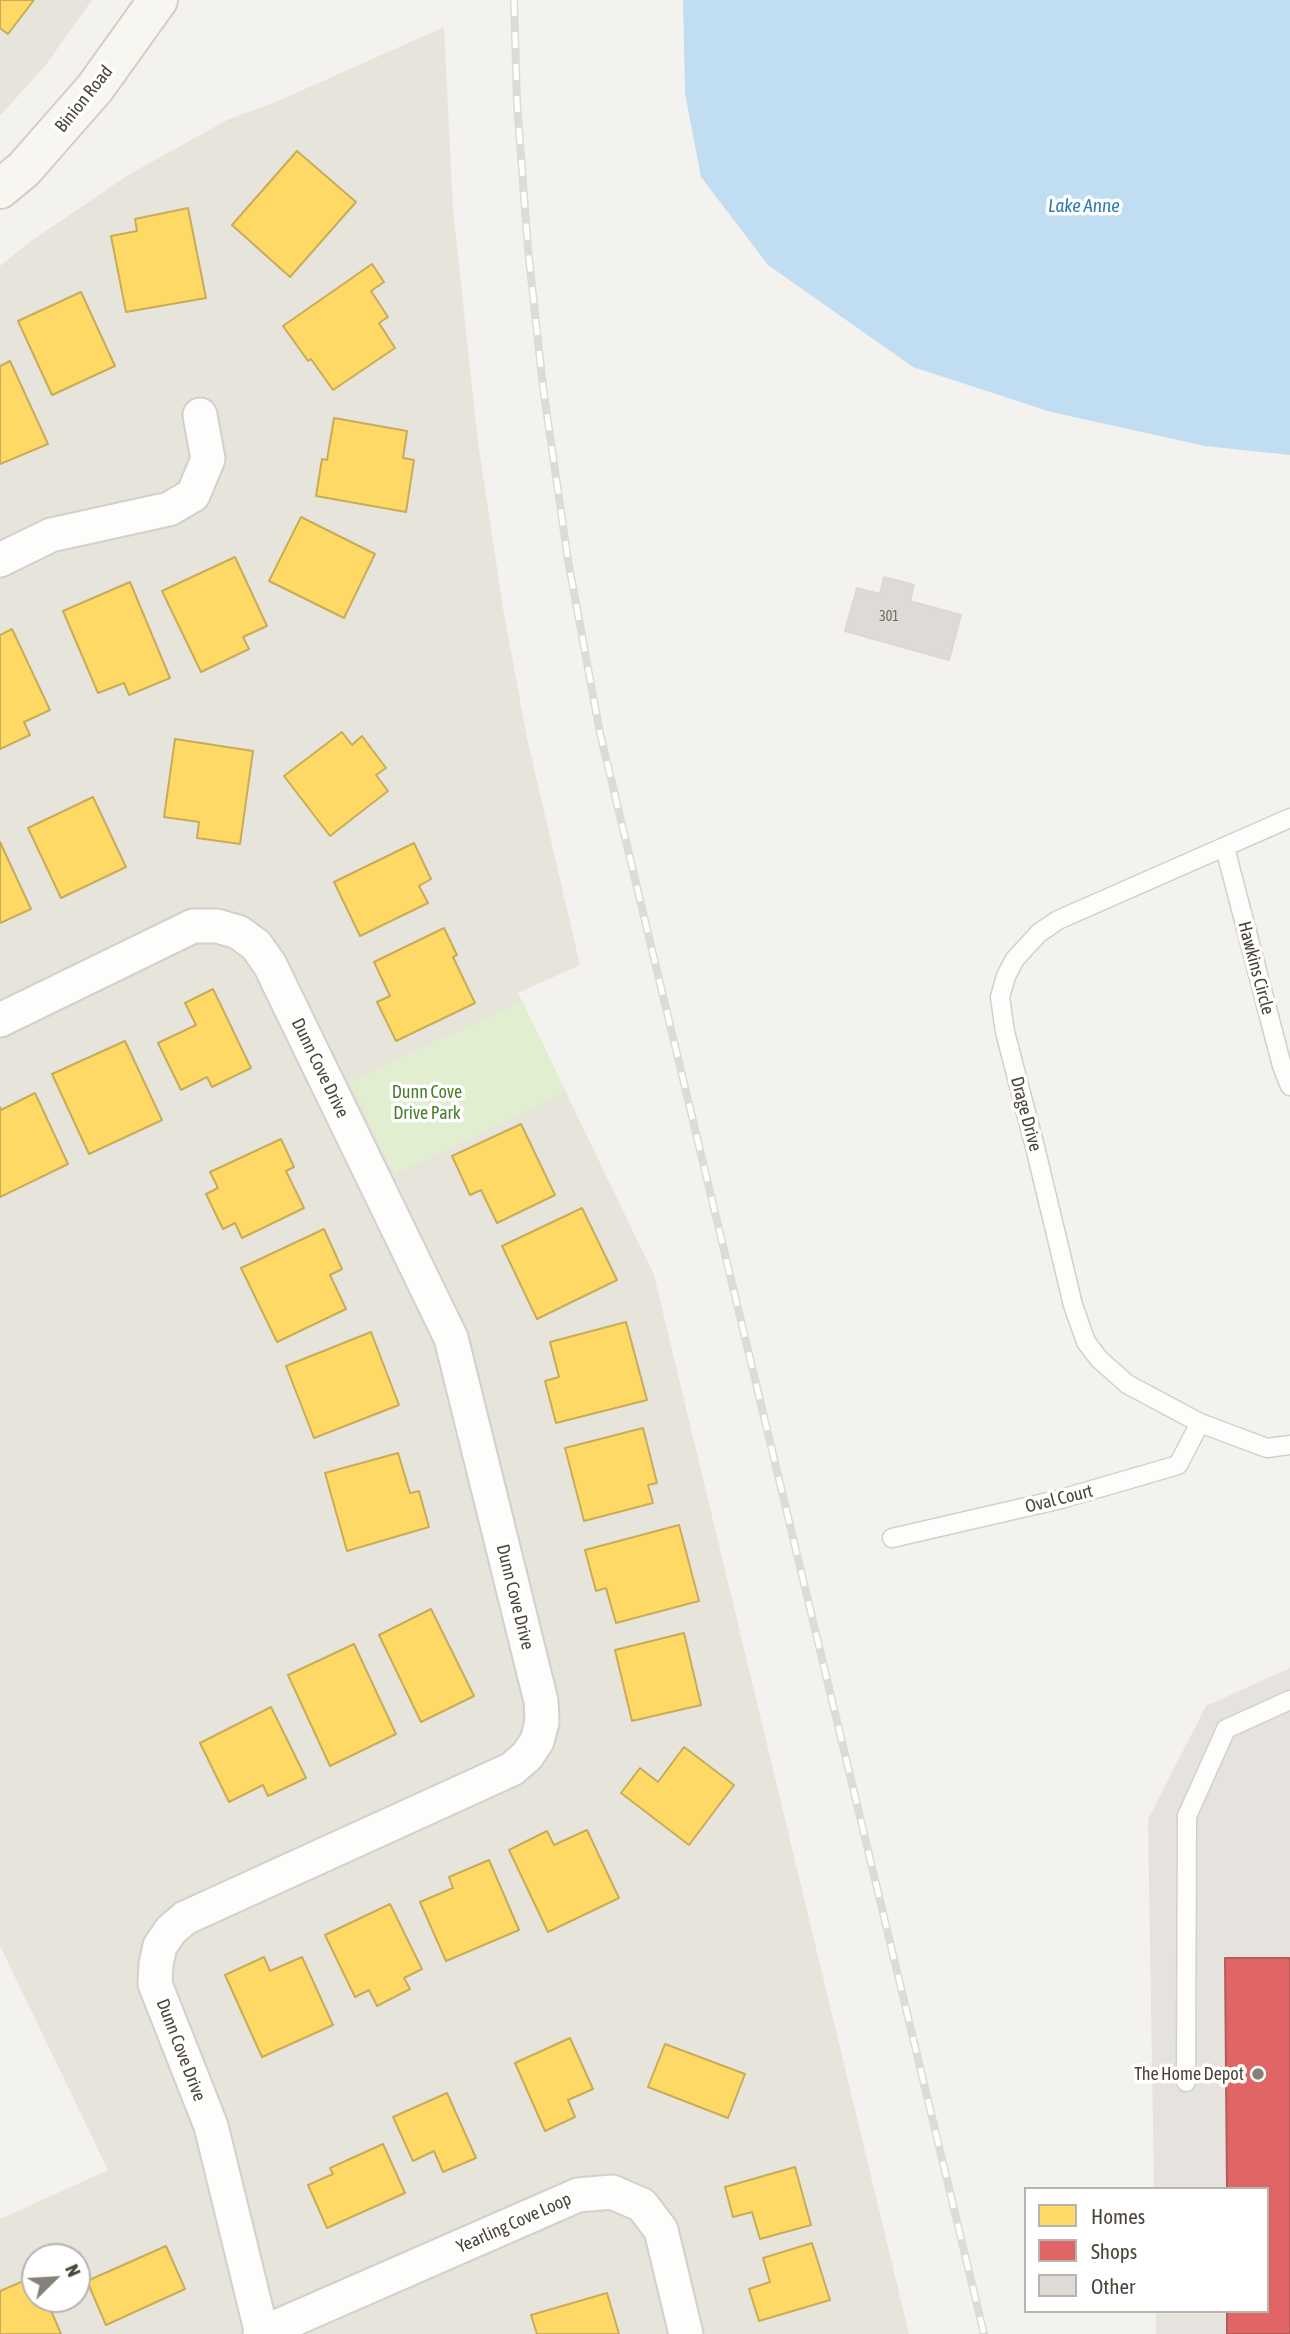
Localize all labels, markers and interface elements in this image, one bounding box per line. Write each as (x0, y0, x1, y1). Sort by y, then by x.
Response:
street label: Binion Road (51, 61, 117, 137)
water label: Lake Anne (1048, 195, 1120, 217)
house number: 301 (879, 609, 899, 625)
street label: Hawkins Circle (1233, 919, 1279, 1017)
street label: Dunn Cove Drive (287, 1015, 353, 1121)
street label: Drage Drive (1006, 1074, 1046, 1154)
park label: Dunn Cove Drive Park (392, 1081, 462, 1124)
street label: Oval Court (1023, 1480, 1095, 1518)
street label: Dunn Cove Drive (491, 1542, 539, 1652)
street label: Dunn Cove Drive (152, 1996, 210, 2104)
place label: The Home Depot (1134, 2063, 1244, 2085)
marker: The Home Depot (1250, 2066, 1266, 2082)
legend (1024, 2187, 1269, 2313)
street label: Yearling Cove Loop (453, 2188, 575, 2258)
text: Homes (1091, 2204, 1145, 2228)
text: Shops (1091, 2239, 1137, 2263)
north arrow (21, 2243, 91, 2313)
text: N (61, 2261, 86, 2280)
text: Other (1091, 2274, 1135, 2298)

